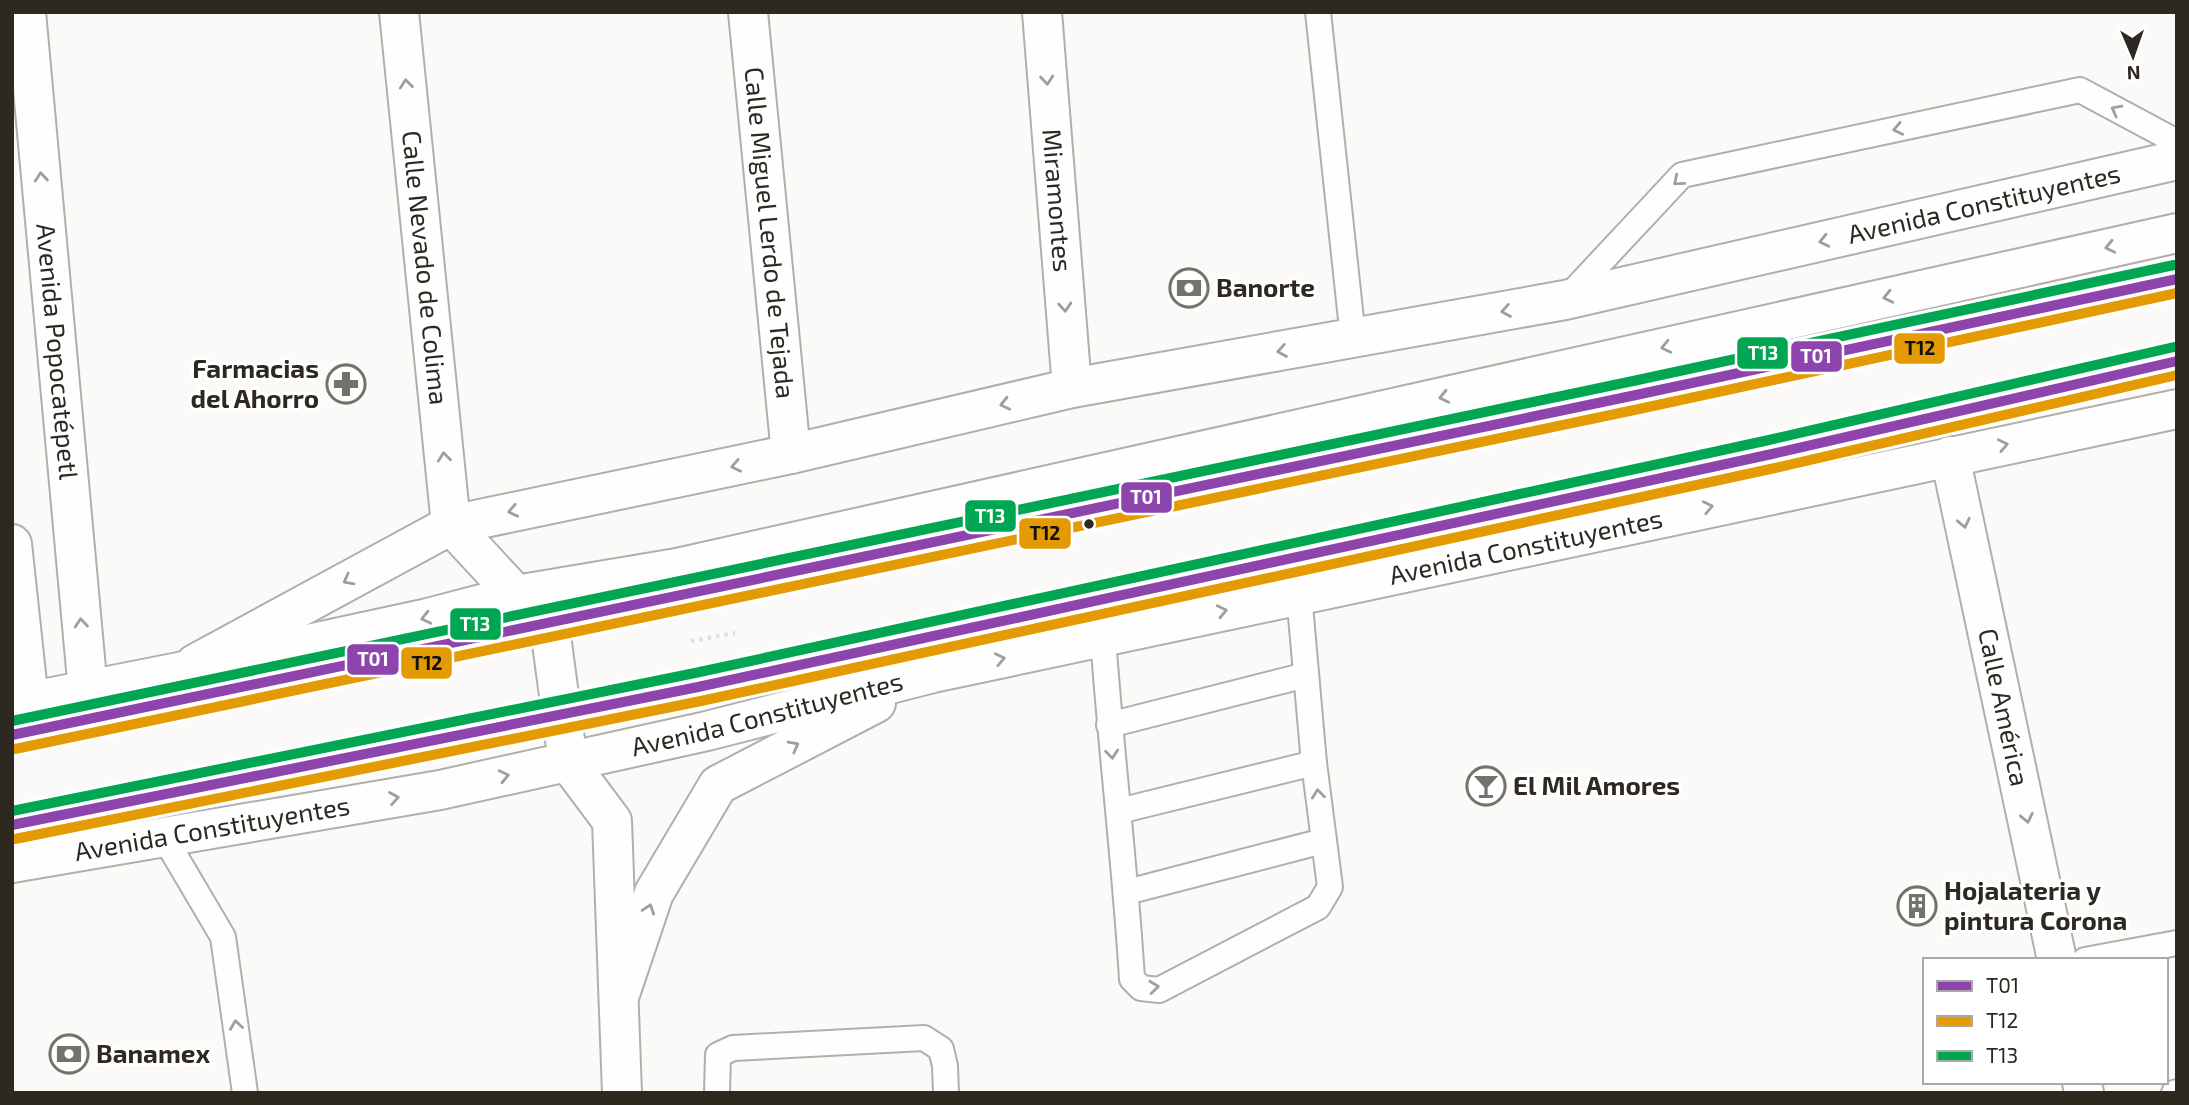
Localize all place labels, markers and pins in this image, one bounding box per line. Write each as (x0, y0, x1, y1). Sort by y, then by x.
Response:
bank icon: Banorte (1168, 267, 1210, 309)
place label: Banorte (1216, 271, 1315, 302)
place label: Farmacias del Ahorro (191, 352, 319, 413)
pharmacy icon: Farmacias del Ahorro (325, 363, 367, 405)
unlabelled marker (1082, 517, 1096, 531)
bar icon: El Mil Amores (1465, 765, 1507, 807)
place label: El Mil Amores (1513, 769, 1680, 800)
place label: Hojalateria y pintura Corona (1944, 874, 2127, 935)
building icon: Hojalateria y pintura Corona (1896, 885, 1938, 927)
bank icon: Banamex (48, 1033, 90, 1075)
place label: Banamex (96, 1037, 210, 1068)

